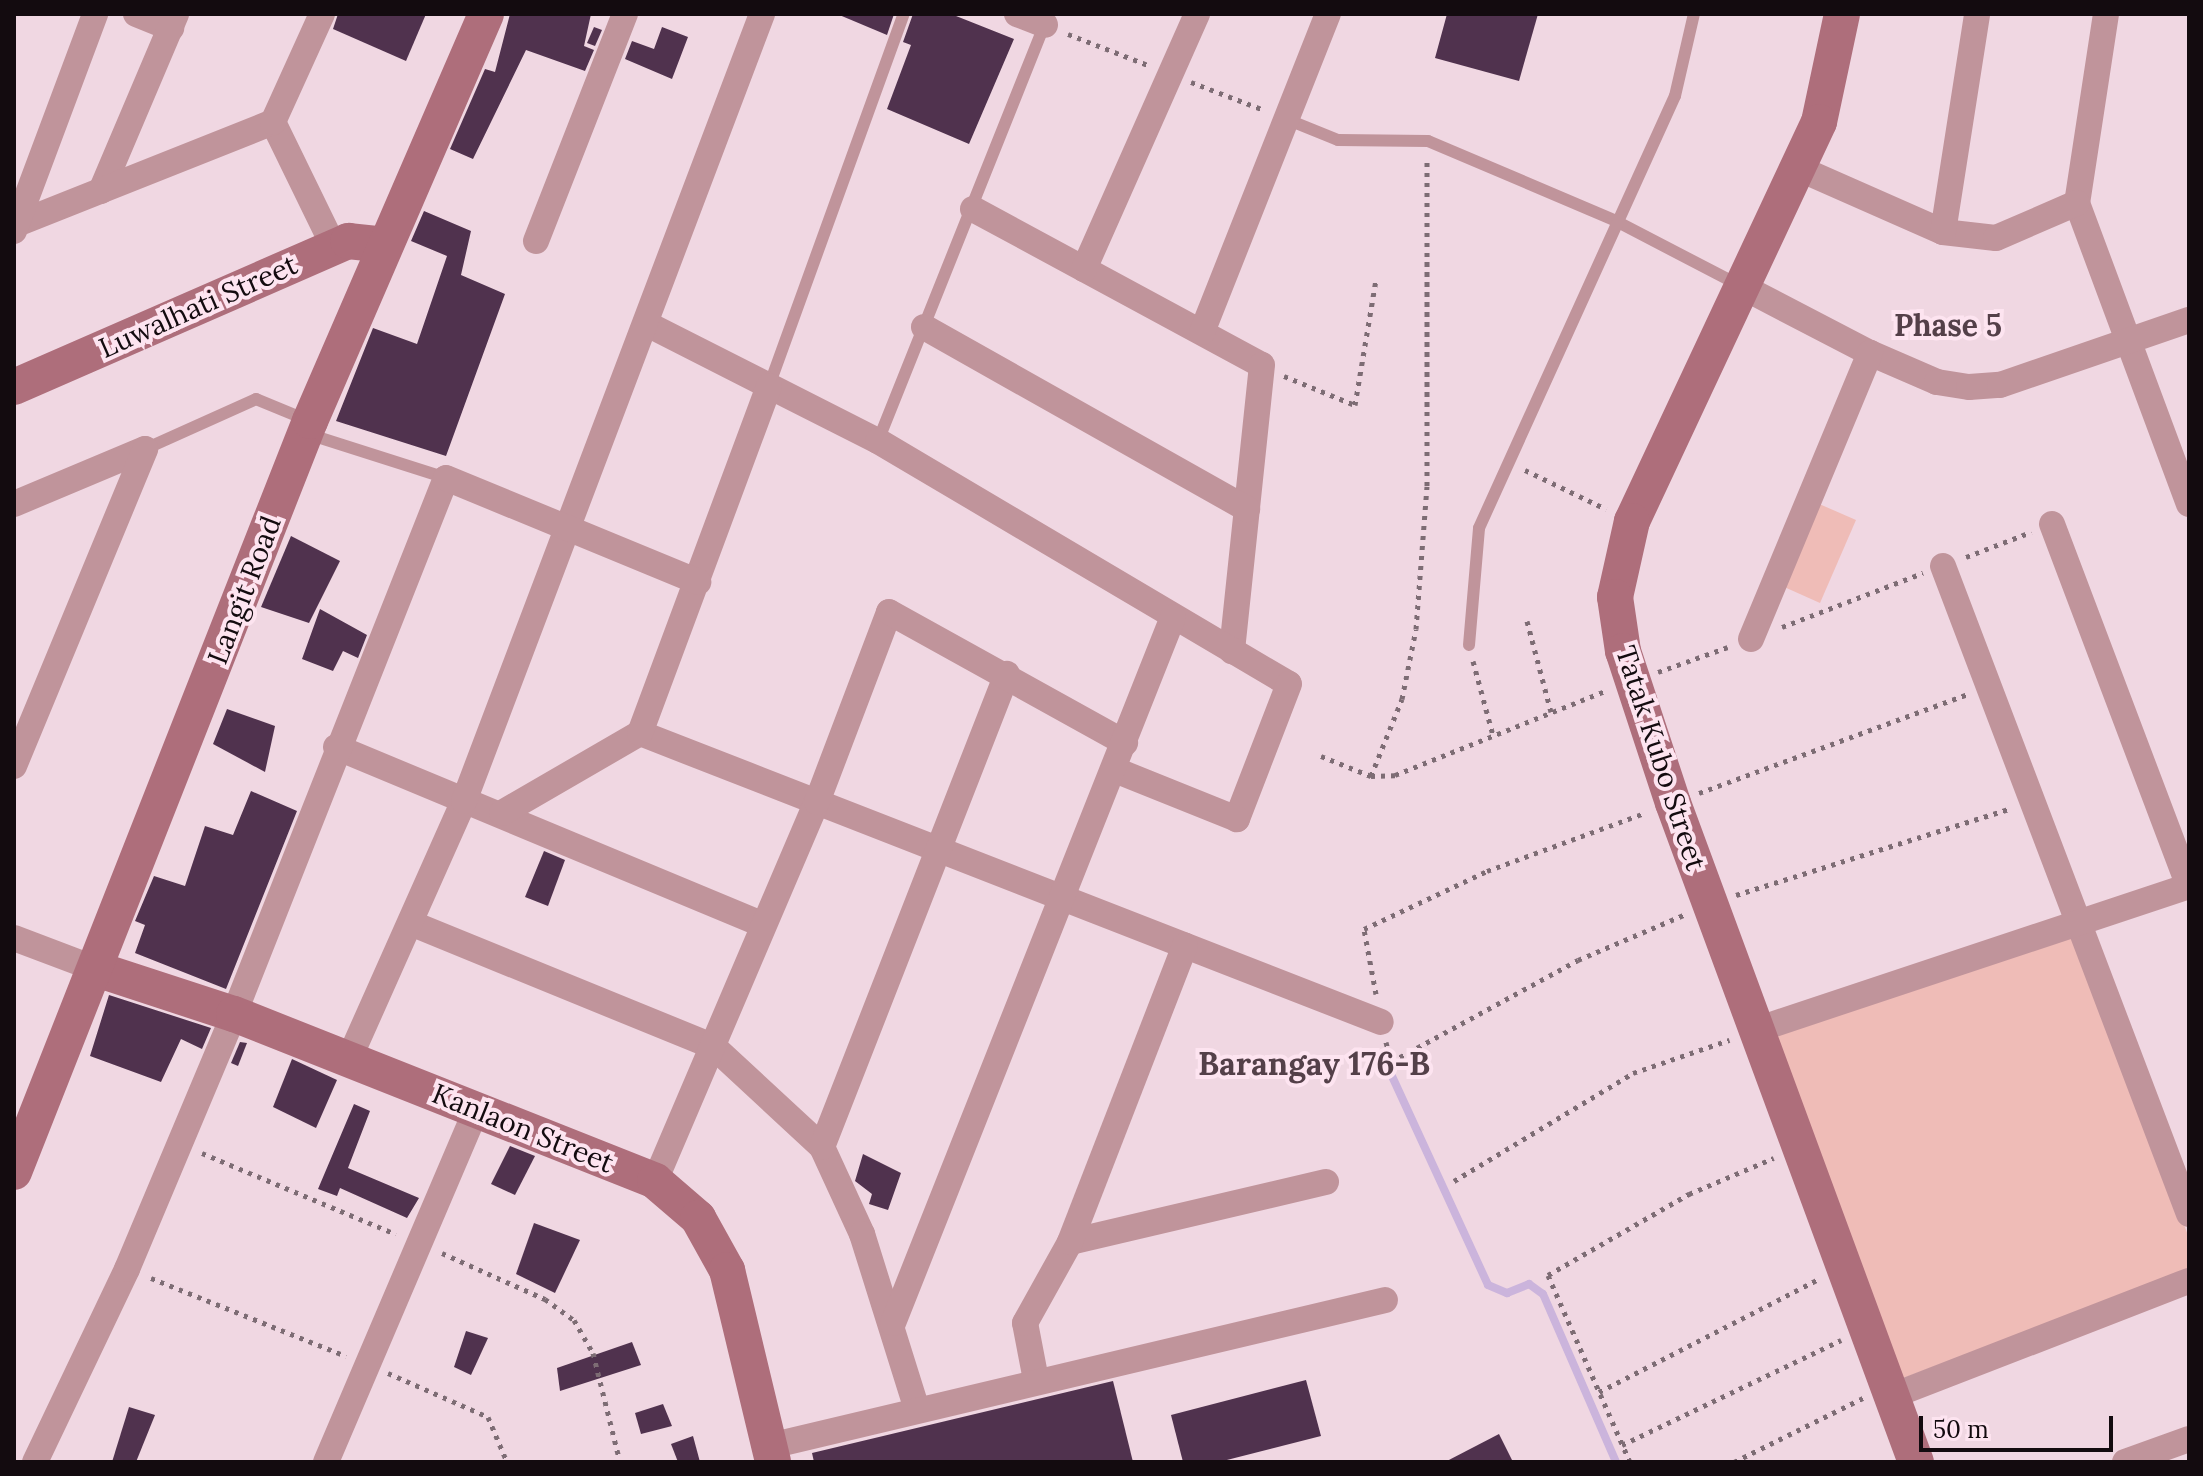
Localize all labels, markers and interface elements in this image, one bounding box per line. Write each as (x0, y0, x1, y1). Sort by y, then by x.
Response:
street label: Luwalhati Street (94, 247, 302, 365)
district label: Phase 5 (1894, 307, 2002, 343)
street label: Langit Road (200, 511, 288, 669)
street label: Tatak Kubo Street (1609, 641, 1713, 875)
district label: Barangay 176-B (1198, 1045, 1430, 1083)
street label: Kanlaon Street (427, 1076, 619, 1180)
scale bar (1923, 1400, 2117, 1450)
text: 50 m (1933, 1414, 1989, 1445)

